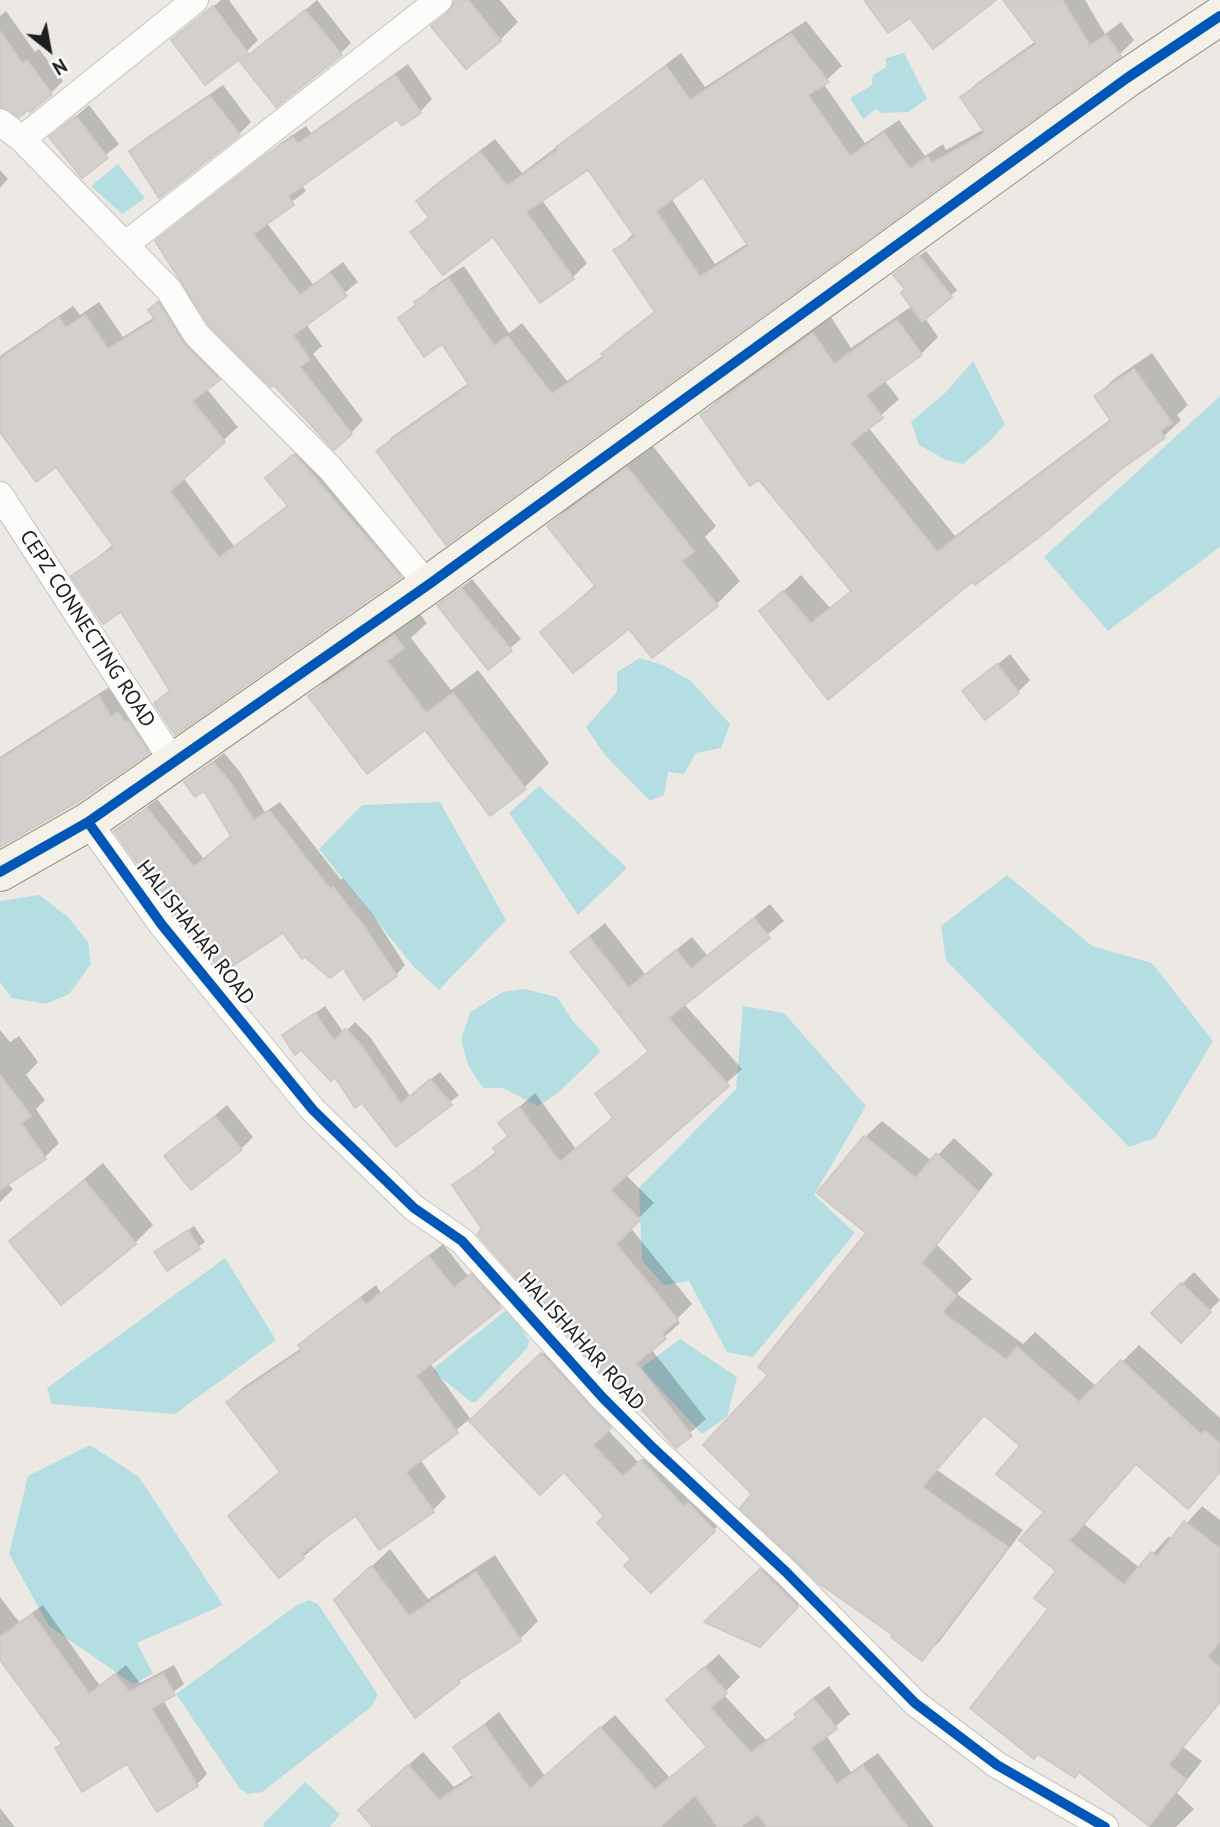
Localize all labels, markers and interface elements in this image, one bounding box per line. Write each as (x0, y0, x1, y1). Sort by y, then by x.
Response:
north arrow (14, 14, 84, 84)
text: N (48, 53, 71, 80)
street label: CEPZ CONNECTING ROAD (14, 526, 160, 732)
street label: HALISHAHAR ROAD (131, 856, 259, 1010)
street label: HALISHAHAR ROAD (512, 1268, 650, 1416)

